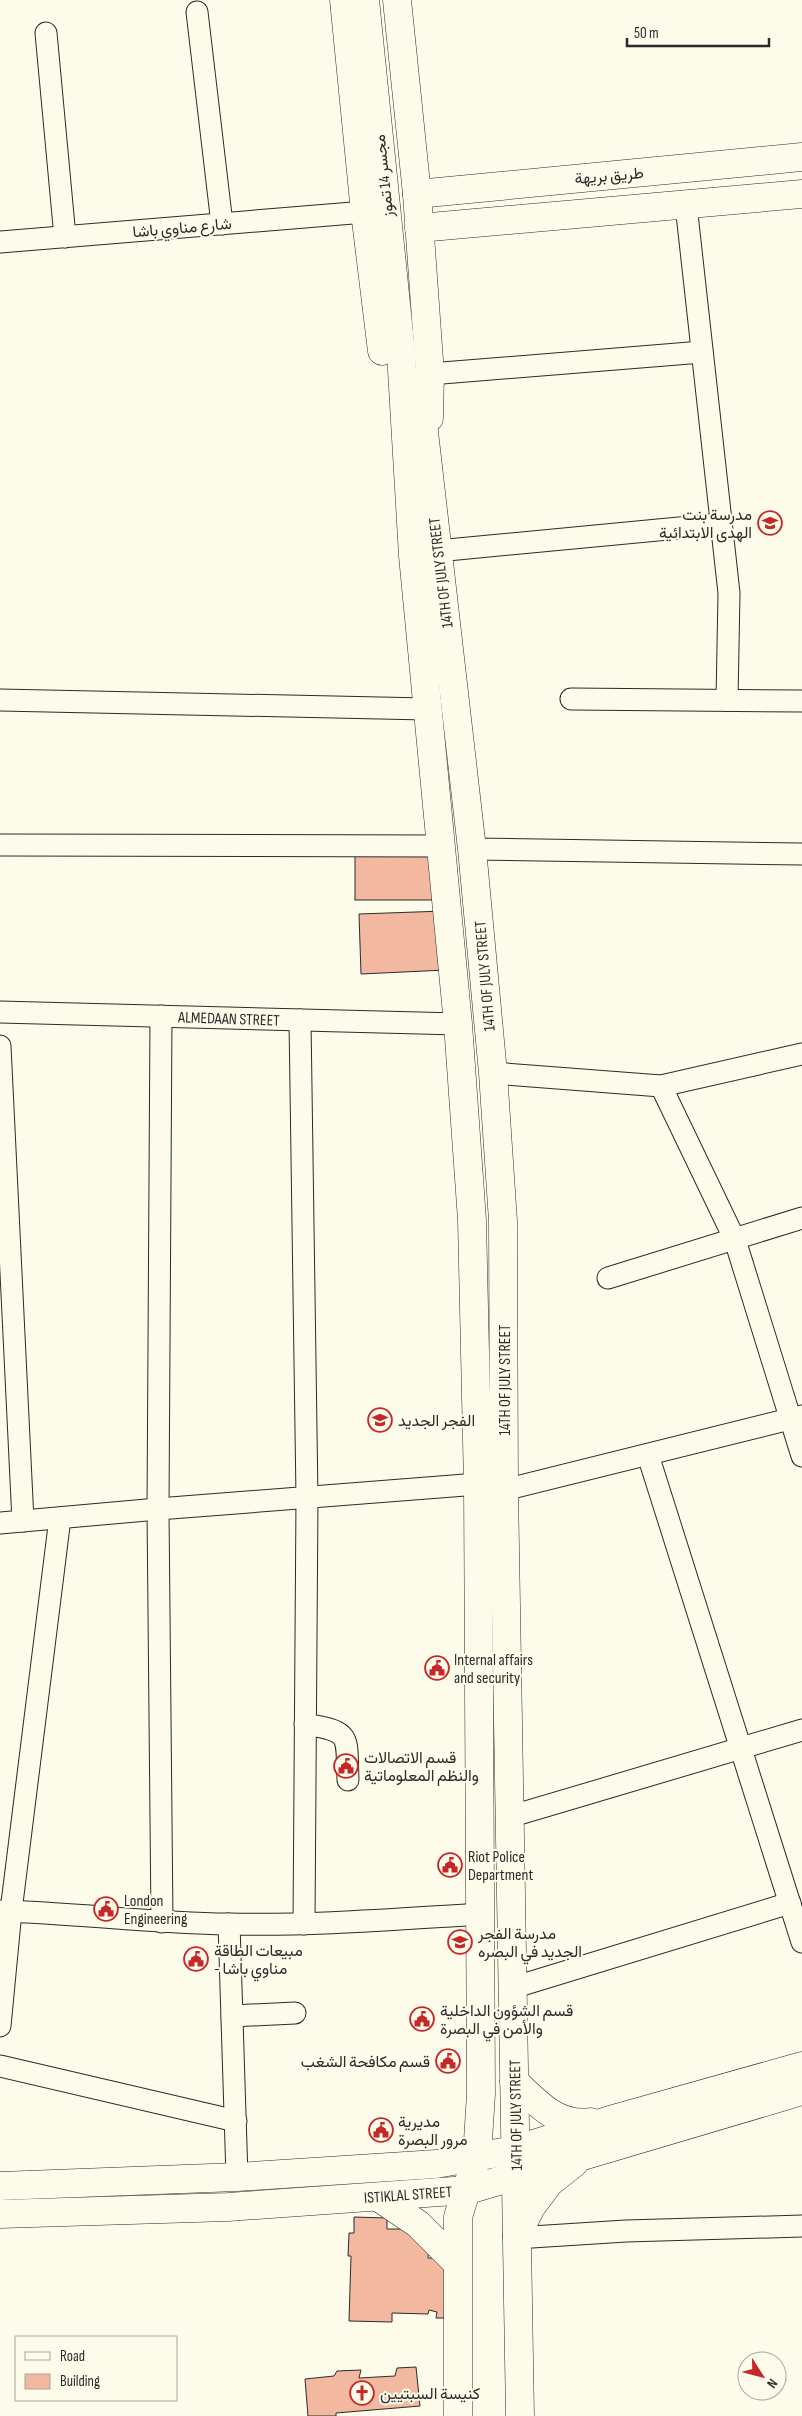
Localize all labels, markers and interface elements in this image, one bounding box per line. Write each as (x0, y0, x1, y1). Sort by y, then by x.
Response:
scale bar (627, 15, 770, 47)
text: 50 m (634, 24, 659, 43)
street label: مجسر 14 تموز (371, 133, 398, 219)
street label: طريق بريهة (574, 164, 645, 189)
street label: شارع مناوي باشا (132, 215, 233, 245)
place label: مدرسة بنت الهدى اﻻبتدائية (659, 506, 752, 543)
school or university icon: مدرسة بنت الهدى اﻻبتدائية (757, 510, 783, 536)
street label: 14TH OF JULY STREET (425, 516, 458, 629)
street label: 14TH OF JULY STREET (471, 919, 500, 1032)
street label: ALMEDAAN STREET (177, 1008, 280, 1031)
street label: 14TH OF JULY STREET (496, 1324, 515, 1436)
school or university icon: الفجر الجديد (367, 1407, 393, 1433)
place label: الفجر الجديد (398, 1412, 475, 1431)
place label: Internal affairs and security (454, 1651, 533, 1688)
public building icon: Internal affairs and security (424, 1655, 450, 1681)
place label: قسم الاتصالات والنظم المعلوماتية (364, 1749, 479, 1786)
public building icon: قسم الاتصالات والنظم المعلوماتية (333, 1753, 359, 1779)
place label: Riot Police Department (468, 1848, 533, 1885)
public building icon: Riot Police Department (437, 1852, 463, 1878)
place label: London Engineering (124, 1892, 187, 1929)
public building icon: London Engineering (93, 1896, 119, 1922)
place label: مدرسة الفجر الجديد في البصره (477, 1925, 582, 1965)
school or university icon: مدرسة الفجر الجديد في البصره (447, 1929, 473, 1955)
place label: مبيعات الطاقة - مناوي باشا (214, 1942, 303, 1982)
public building icon: مبيعات الطاقة - مناوي باشا (183, 1946, 209, 1972)
place label: قسم الشؤون الداخلية والأمن في البصرة (440, 2002, 573, 2042)
public building icon: قسم الشؤون الداخلية والأمن في البصرة (409, 2006, 435, 2032)
public building icon: قسم مكافحة الشغب (435, 2048, 461, 2074)
place label: قسم مكافحة الشغب (301, 2053, 430, 2072)
street label: 14TH OF JULY STREET (506, 2059, 527, 2171)
place label: مديرية مرور البصرة (398, 2113, 468, 2150)
public building icon: مديرية مرور البصرة (368, 2117, 394, 2143)
street label: ISTIKLAL STREET (363, 2183, 453, 2208)
legend (15, 2336, 178, 2401)
text: Road (60, 2347, 85, 2366)
north arrow (737, 2351, 787, 2401)
text: Building (60, 2372, 100, 2391)
text: N (763, 2375, 781, 2391)
church icon: كنيسة السبتيين (349, 2380, 375, 2406)
place label: كنيسة السبتيين (380, 2385, 480, 2404)

